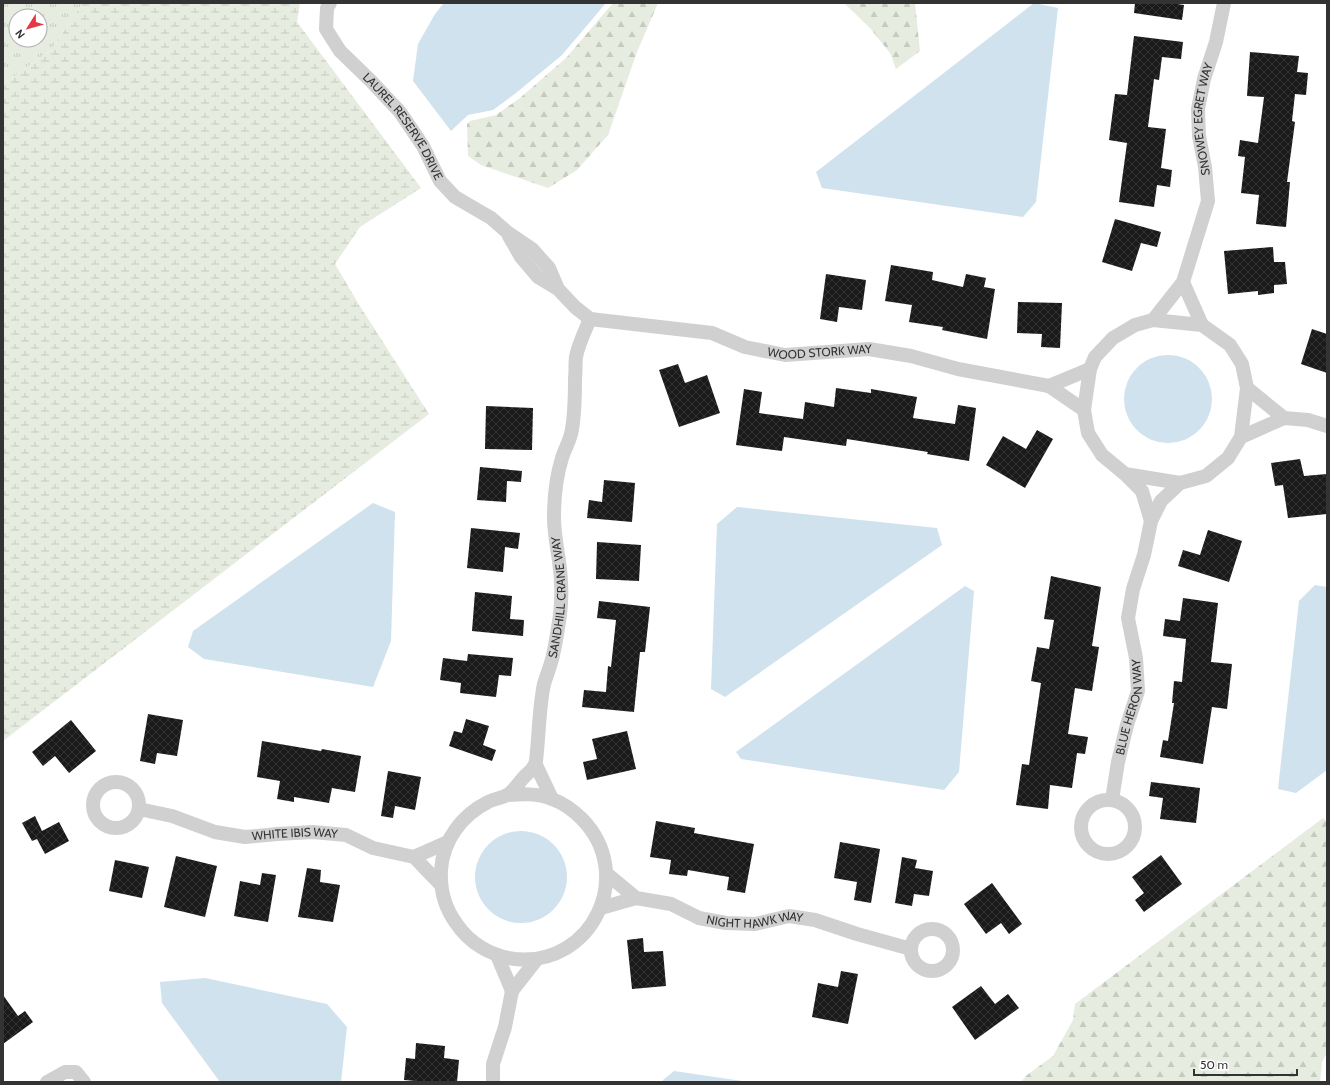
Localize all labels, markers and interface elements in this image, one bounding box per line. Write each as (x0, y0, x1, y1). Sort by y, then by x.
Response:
north arrow (8, 8, 48, 48)
text: N (12, 27, 28, 41)
street label: SNOWEY EGRET WAY (1190, 61, 1216, 176)
street label: LAUREL RESERVE DRIVE (360, 69, 446, 183)
street label: WOOD STORK WAY (766, 341, 872, 362)
street label: SANDHILL CRANE WAY (545, 536, 568, 659)
street label: BLUE HERON WAY (1112, 659, 1145, 756)
street label: WHITE IBIS WAY (251, 824, 339, 843)
street label: NIGHT HAWK WAY (705, 908, 804, 932)
scale bar (1194, 1051, 1297, 1077)
text: 50 m (1200, 1057, 1228, 1072)

